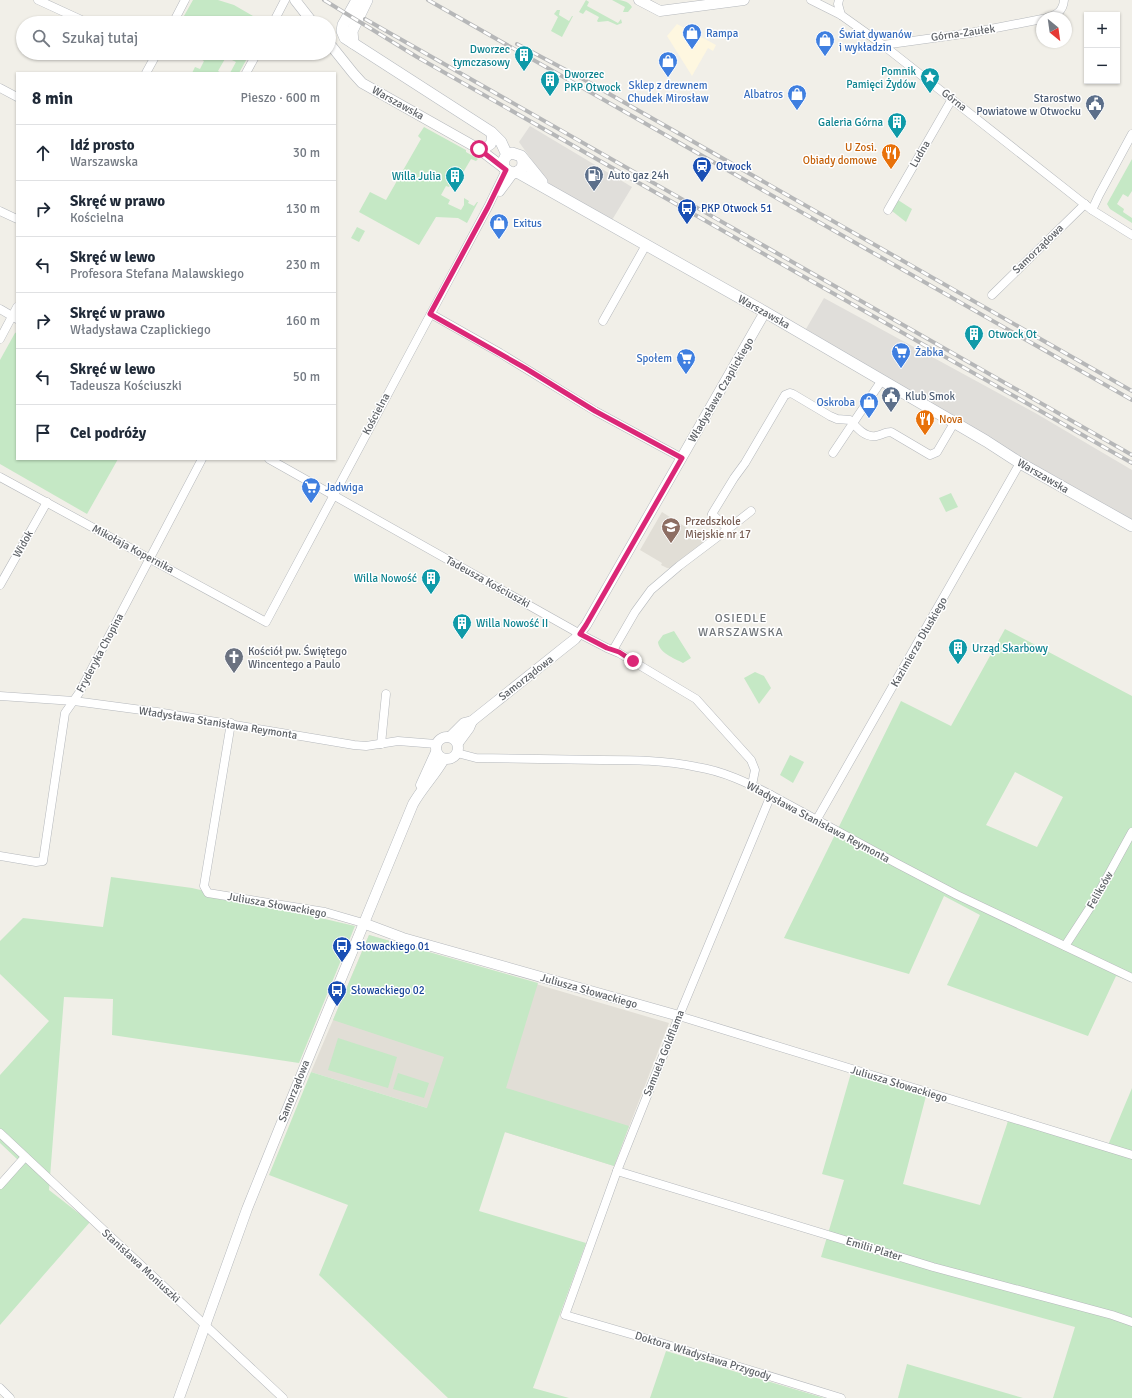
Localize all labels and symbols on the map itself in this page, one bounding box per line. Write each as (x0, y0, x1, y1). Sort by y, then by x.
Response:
north arrow (1036, 12, 1072, 48)
shop icon: Rampa (681, 22, 703, 50)
street label: Górna-Zaułek (930, 22, 996, 44)
place label: Rampa (706, 27, 739, 40)
place label: Świat dywanów i wykładzin (839, 27, 912, 54)
shop icon: Świat dywanów i wykładzin (814, 29, 836, 57)
place label: Dworzec tymczasowy (453, 43, 511, 69)
building icon: Dworzec tymczasowy (513, 44, 535, 72)
shop icon: Sklep z drewnem Chudek Mirosław (657, 50, 679, 78)
place label: Pomnik Pamięci Żydów (846, 65, 916, 91)
place icon: Pomnik Pamięci Żydów (919, 66, 941, 94)
place label: Dworzec PKP Otwock (564, 68, 621, 94)
building icon: Dworzec PKP Otwock (539, 69, 561, 97)
place label: Sklep z drewnem Chudek Mirosław (627, 79, 709, 105)
street label: Warszawska (370, 83, 427, 123)
shop icon: Albatros (786, 83, 808, 111)
street label: Górna (939, 86, 970, 114)
place label: Albatros (744, 88, 783, 101)
place label: Starostwo Powiatowe w Otwocku (976, 92, 1081, 118)
public building icon: Starostwo Powiatowe w Otwocku (1084, 93, 1106, 121)
building icon: Galeria Górna (886, 111, 908, 139)
place label: Galeria Górna (818, 116, 883, 129)
street label: Ludna (907, 138, 933, 170)
route start (470, 140, 488, 158)
place label: U Zosi. Obiady domowe (803, 141, 877, 167)
restaurant icon: U Zosi. Obiady domowe (880, 142, 902, 170)
station icon: Otwock (691, 155, 713, 183)
place label: Otwock (716, 160, 752, 173)
fuel station icon: Auto gaz 24h (583, 164, 605, 192)
building icon: Willa Julia (444, 165, 466, 193)
place label: Auto gaz 24h (608, 169, 669, 182)
place label: Willa Julia (392, 170, 441, 183)
bus stop icon: PKP Otwock 51 (676, 197, 698, 225)
place label: PKP Otwock 51 (701, 202, 772, 215)
shop icon: Exitus (488, 212, 510, 240)
place label: Exitus (513, 217, 542, 230)
street label: Samorządowa (1010, 221, 1066, 276)
street label: Warszawska (736, 292, 793, 332)
building icon: Otwock Ot (963, 323, 985, 351)
place label: Otwock Ot (988, 328, 1037, 341)
street label: Władysława Czaplickiego (686, 335, 757, 445)
supermarket icon: Żabka (890, 341, 912, 369)
place label: Żabka (915, 345, 944, 359)
supermarket icon: Społem (675, 347, 697, 375)
place label: Społem (636, 352, 672, 365)
public building icon: Klub Smok (880, 385, 902, 413)
street label: Kościelna (360, 390, 393, 437)
place label: Klub Smok (905, 390, 955, 403)
shop icon: Oskroba (858, 391, 880, 419)
place label: Oskroba (816, 396, 855, 409)
restaurant icon: Nova (914, 408, 936, 436)
place label: Nova (939, 413, 963, 426)
street label: Warszawska (1015, 456, 1072, 496)
supermarket icon: Jadwiga (300, 476, 322, 504)
place label: Jadwiga (325, 481, 364, 494)
place label: Przedszkole Miejskie nr 17 (685, 515, 751, 541)
school or university icon: Przedszkole Miejskie nr 17 (660, 516, 682, 544)
street label: Mikołaja Kopernika (90, 522, 176, 576)
street label: Widok (10, 528, 36, 560)
street label: Tadeusza Kościuszki (443, 553, 533, 611)
building icon: Willa Nowość (420, 567, 442, 595)
place label: Willa Nowość (354, 572, 417, 585)
street label: Kazimierza Dłuskiego (888, 595, 950, 689)
street label: Fryderyka Chopina (74, 611, 127, 695)
district label: OSIEDLE WARSZAWSKA (698, 611, 784, 640)
building icon: Willa Nowość II (451, 612, 473, 640)
place label: Willa Nowość II (476, 617, 548, 630)
building icon: Urząd Skarbowy (947, 637, 969, 665)
place label: Urząd Skarbowy (972, 642, 1049, 655)
place label: Kościół pw. Świętego Wincentego a Paulo (248, 644, 347, 671)
church icon: Kościół pw. Świętego Wincentego a Paulo (223, 646, 245, 674)
street label: Samorządowa (496, 652, 556, 703)
route end (624, 652, 642, 670)
street label: Władysława Stanisława Reymonta (138, 704, 299, 742)
street label: Władysława Stanisława Reymonta (744, 779, 892, 866)
street label: Feliksów (1084, 869, 1116, 911)
street label: Juliusza Słowackiego (227, 890, 328, 920)
bus stop icon: Słowackiego 01 (331, 935, 353, 963)
place label: Słowackiego 01 (356, 940, 430, 953)
street label: Juliusza Słowackiego (539, 971, 639, 1011)
bus stop icon: Słowackiego 02 (326, 979, 348, 1007)
place label: Słowackiego 02 (351, 984, 425, 997)
street label: Samuela Goldflama (641, 1008, 687, 1098)
street label: Samorządowa (276, 1058, 312, 1124)
street label: Juliusza Słowackiego (849, 1063, 949, 1105)
street label: Stanisława Moniuszki (99, 1226, 183, 1306)
street label: Emilii Plater (844, 1234, 904, 1264)
street label: Doktora Władysława Przygody (633, 1329, 774, 1383)

